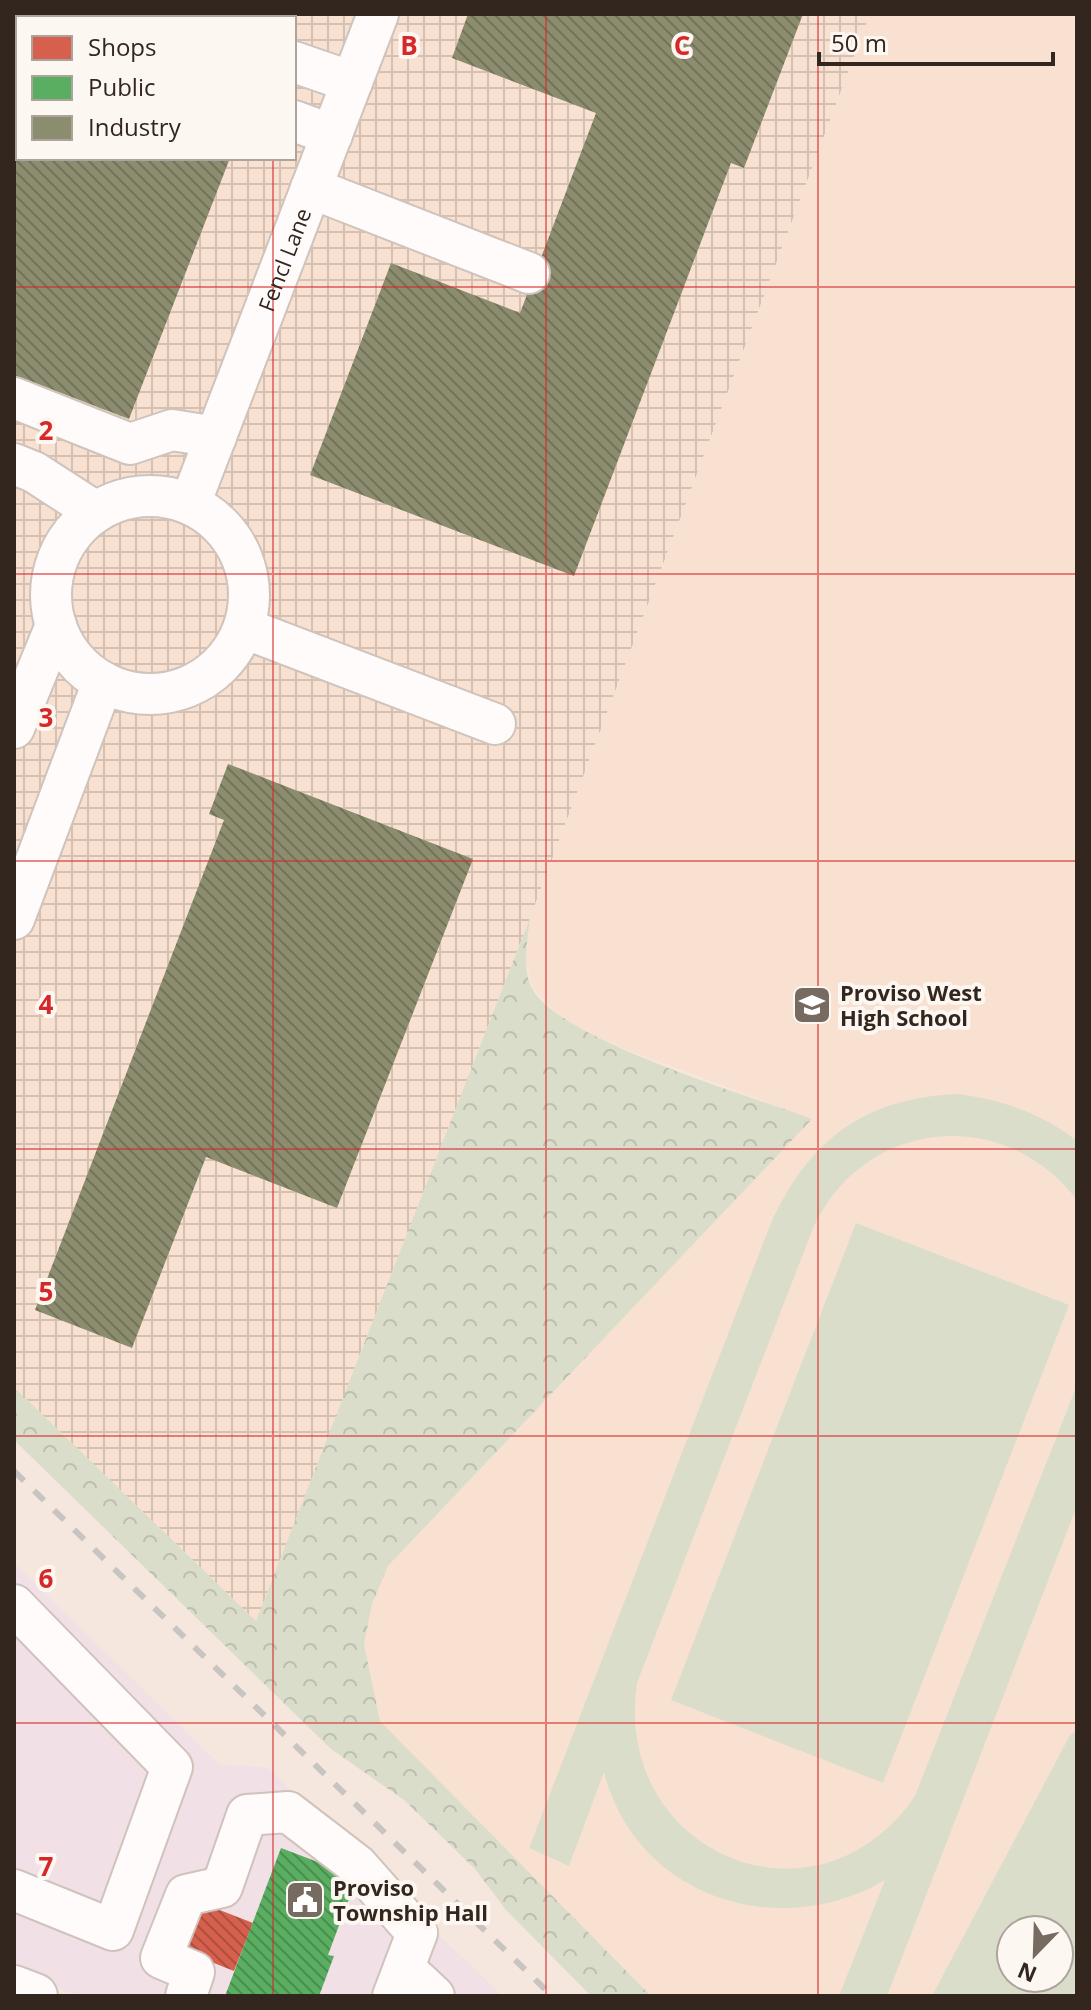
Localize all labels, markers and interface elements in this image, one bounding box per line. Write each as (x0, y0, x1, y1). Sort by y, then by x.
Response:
legend (16, 16, 296, 160)
scale bar (819, 16, 1053, 66)
text: 50 m (831, 26, 887, 59)
text: B (400, 27, 418, 63)
text: C (674, 27, 690, 63)
text: Shops (88, 30, 156, 63)
text: Public (88, 70, 155, 103)
text: Industry (88, 110, 182, 143)
street label: Fencl Lane (250, 203, 317, 315)
text: 2 (39, 412, 54, 448)
text: 3 (39, 699, 53, 735)
place label: Proviso West High School (840, 977, 982, 1032)
school or university icon: Proviso West High School (791, 984, 833, 1026)
text: 4 (39, 986, 54, 1022)
text: 5 (39, 1273, 53, 1309)
text: 6 (39, 1560, 54, 1596)
text: 7 (39, 1848, 54, 1884)
place label: Proviso Township Hall (333, 1872, 488, 1927)
public building icon: Proviso Township Hall (284, 1879, 326, 1921)
north arrow (995, 1914, 1075, 1994)
text: N (1013, 1956, 1041, 1991)

